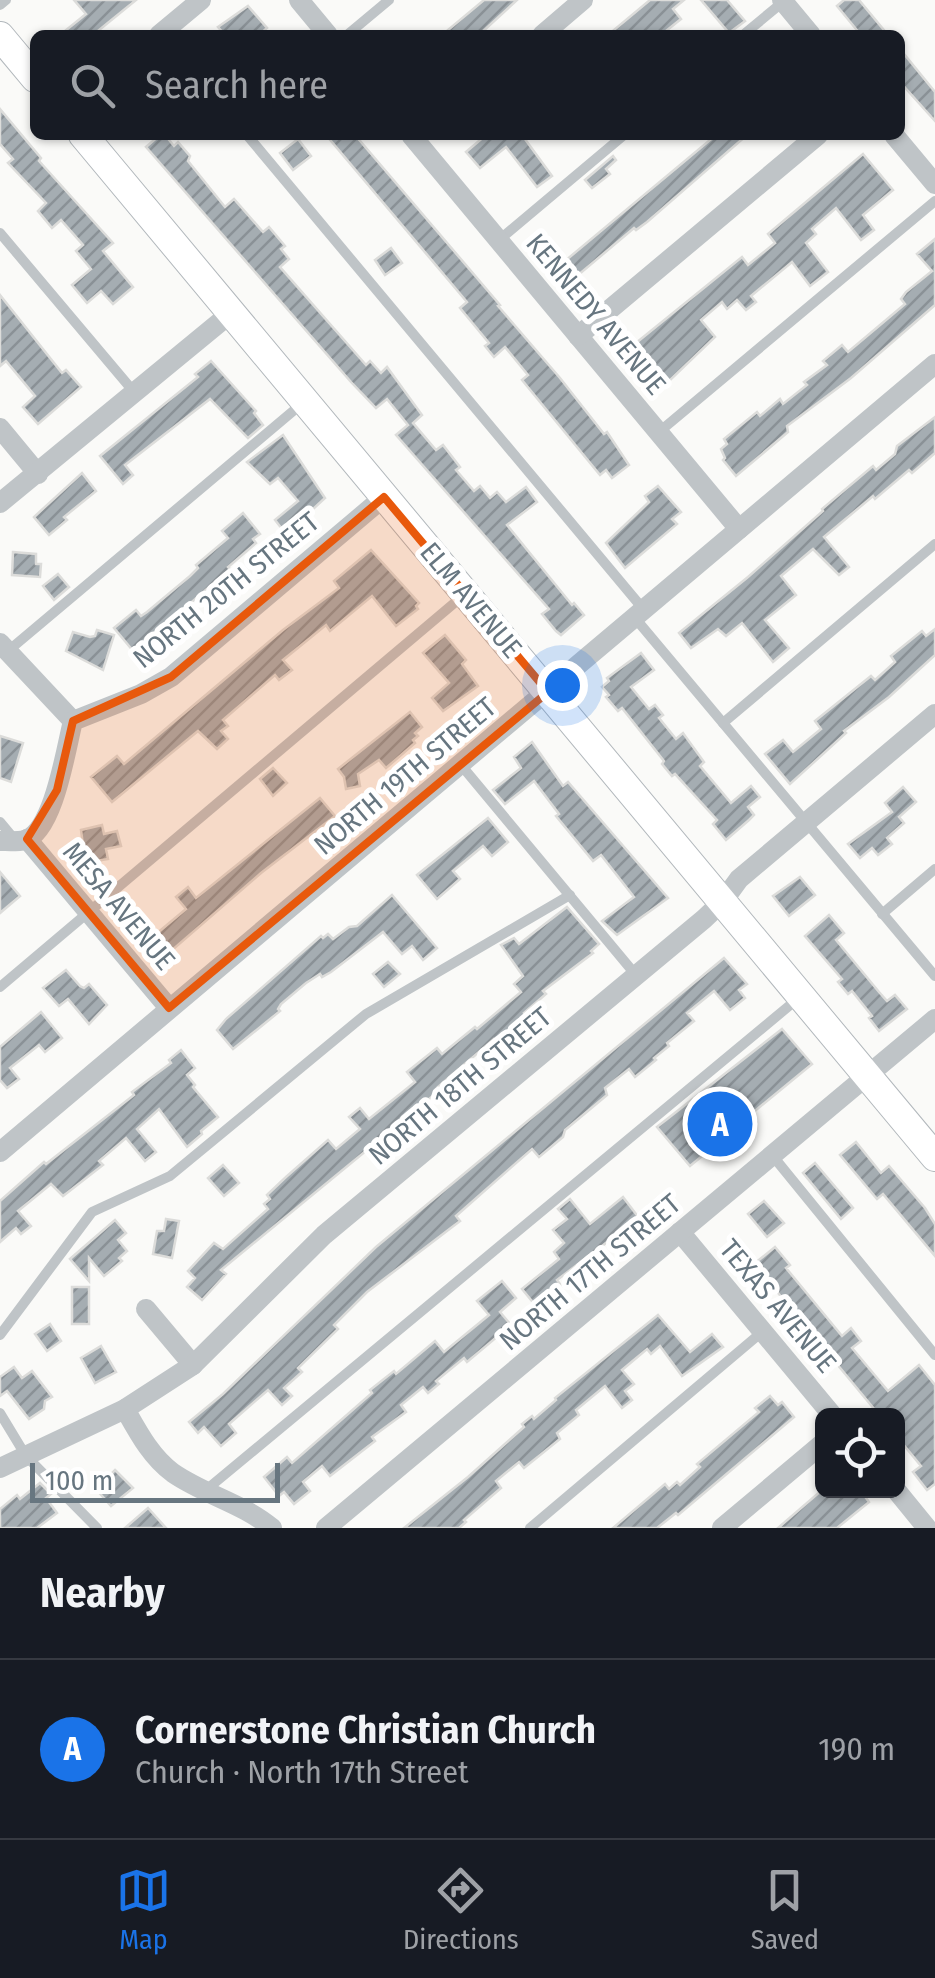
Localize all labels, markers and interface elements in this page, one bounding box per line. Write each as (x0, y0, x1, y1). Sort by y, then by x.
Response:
search box (30, 30, 905, 140)
icon: search (65, 58, 120, 113)
text: Search here (145, 62, 328, 108)
street label: KENNEDY AVENUE (519, 227, 673, 401)
street label: NORTH 20TH STREET (127, 505, 325, 675)
street label: ELM AVENUE (413, 536, 529, 664)
your location (537, 660, 588, 711)
street label: NORTH 19TH STREET (307, 690, 503, 862)
street label: MESA AVENUE (56, 836, 182, 976)
street label: NORTH 18TH STREET (362, 1000, 558, 1172)
pin: A (688, 1086, 752, 1162)
street label: NORTH 17TH STREET (493, 1187, 687, 1357)
street label: TEXAS AVENUE (713, 1233, 843, 1379)
map controls (815, 1408, 905, 1498)
button: locate (815, 1408, 905, 1498)
scale bar (30, 1458, 280, 1502)
text: 100 m (45, 1464, 113, 1497)
text: Nearby (40, 1568, 165, 1618)
text: Cornerstone Christian Church (135, 1707, 596, 1753)
text: A (64, 1730, 81, 1768)
text: 190 m (818, 1730, 895, 1768)
text: Church · North 17th Street (135, 1753, 468, 1791)
tab: Map (116, 1863, 171, 1956)
tab: Directions (403, 1863, 519, 1956)
tab: Saved (751, 1863, 819, 1956)

